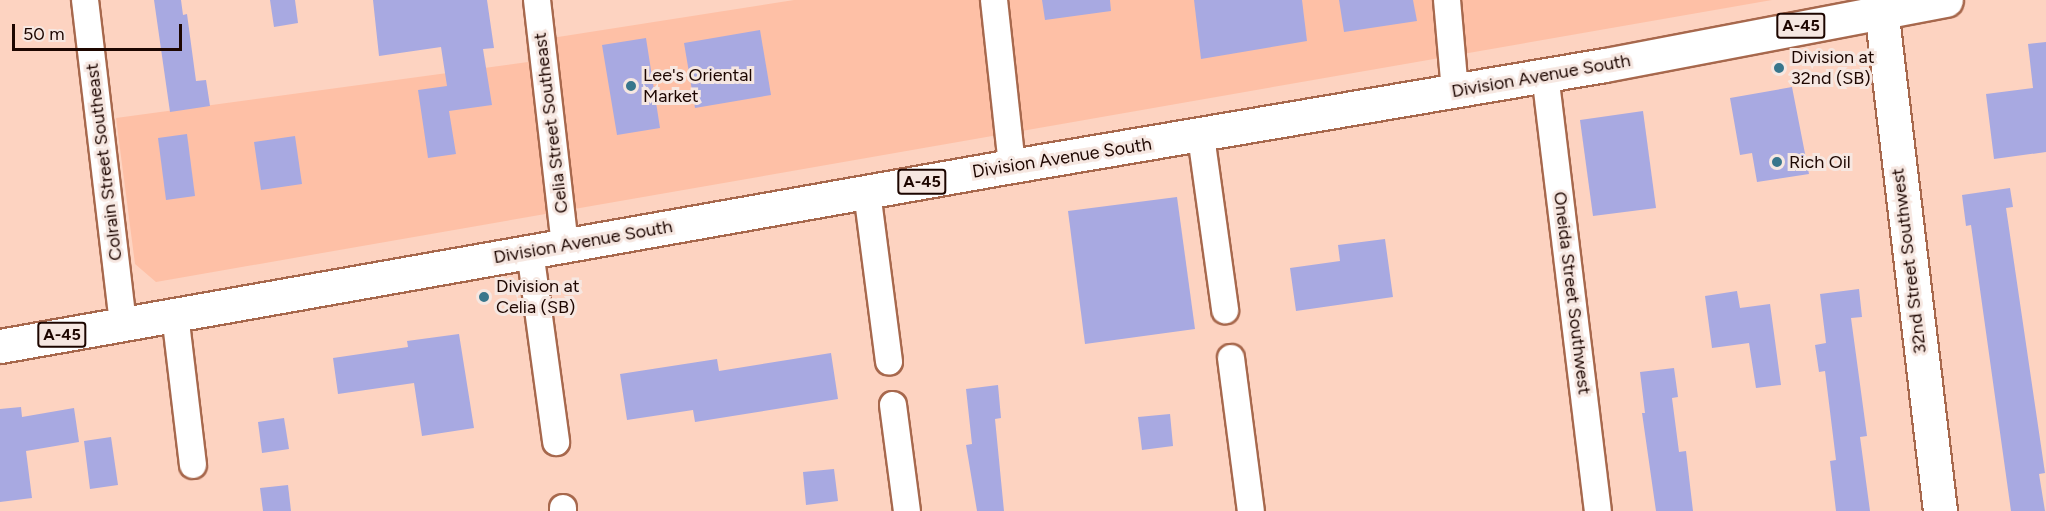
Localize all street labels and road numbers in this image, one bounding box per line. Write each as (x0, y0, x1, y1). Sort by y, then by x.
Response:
road number: A-45 (1776, 13, 1826, 39)
street label: Celia Street Southeast (529, 31, 573, 215)
street label: Division Avenue South (1450, 50, 1632, 102)
street label: Colrain Street Southeast (81, 62, 127, 262)
street label: Division Avenue South (971, 133, 1153, 183)
street label: 32nd Street Southwest (1887, 167, 1931, 355)
road number: A-45 (896, 169, 948, 195)
street label: Oneida Street Southwest (1549, 190, 1595, 396)
street label: Division Avenue South (492, 216, 674, 268)
road number: A-45 (36, 322, 88, 348)

